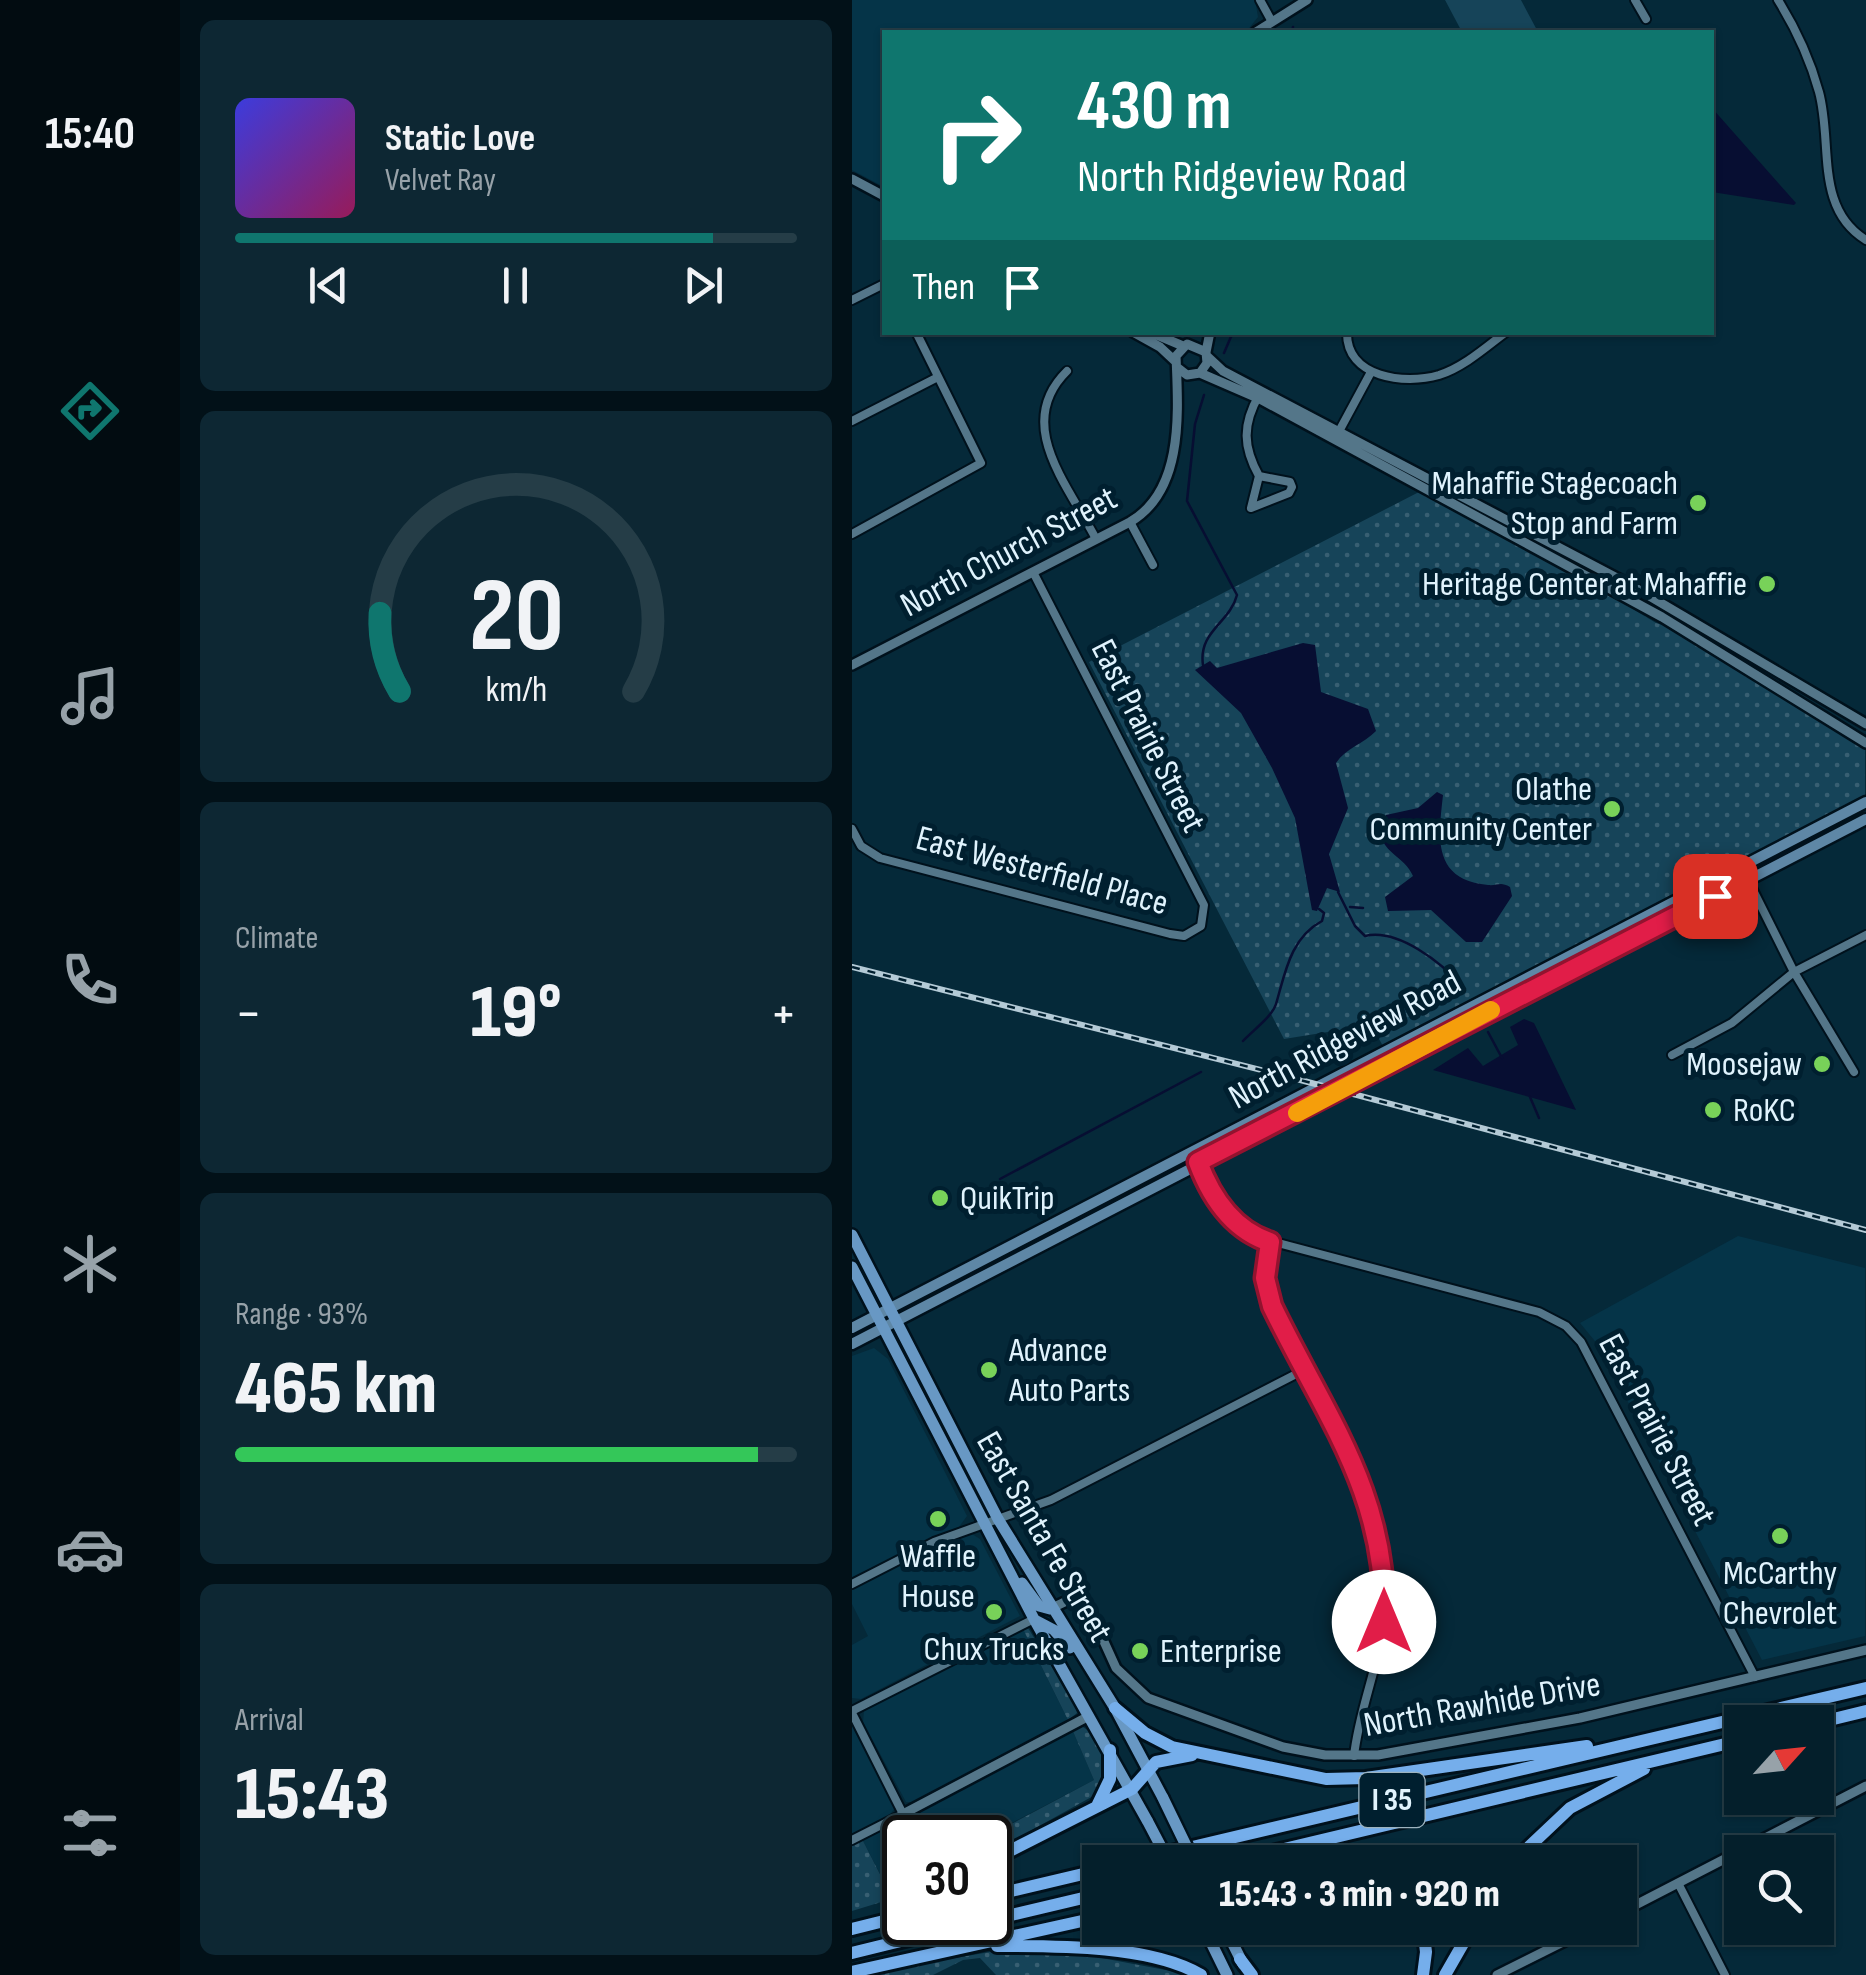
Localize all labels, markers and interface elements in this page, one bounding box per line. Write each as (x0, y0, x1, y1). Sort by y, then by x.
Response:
text: 430 m (1077, 65, 1232, 149)
icon: right (912, 70, 1042, 200)
text: 15:40 (45, 107, 135, 162)
text: Static Love (385, 116, 535, 161)
text: North Ridgeview Road (1077, 150, 1407, 205)
text: Velvet Ray (385, 161, 496, 200)
icon: previous (301, 258, 356, 313)
icon: pause (488, 258, 543, 313)
icon: next (676, 258, 731, 313)
icon: arrive (995, 260, 1050, 315)
text: Then (912, 265, 975, 310)
icon: directions (55, 376, 125, 446)
place label: Mahaffie Stagecoach Stop and Farm (1431, 462, 1678, 545)
street label: North Church Street (894, 477, 1124, 627)
marker: Mahaffie Stagecoach Stop and Farm (1687, 492, 1709, 514)
text: 20 (468, 555, 564, 680)
place label: Heritage Center at Mahaffie (1422, 563, 1747, 606)
marker: Heritage Center at Mahaffie (1756, 573, 1778, 595)
street label: East Prairie Street (1081, 632, 1215, 840)
icon: music (55, 661, 125, 731)
text: km/h (485, 669, 547, 712)
place label: Olathe Community Center (1369, 768, 1592, 851)
marker: Olathe Community Center (1601, 798, 1623, 820)
street label: East Westerfield Place (911, 817, 1173, 925)
pin (1673, 854, 1758, 939)
icon: arrive (1688, 869, 1743, 924)
text: Climate (235, 919, 318, 958)
icon: phone (55, 945, 125, 1015)
street label: North Ridgeview Road (1222, 961, 1468, 1119)
text: 19° (470, 968, 562, 1059)
text: − (235, 981, 262, 1048)
text: + (770, 981, 797, 1048)
place label: Moosejaw (1686, 1043, 1802, 1086)
marker: Moosejaw (1811, 1053, 1833, 1075)
place label: RoKC (1733, 1089, 1796, 1132)
marker: RoKC (1702, 1099, 1724, 1121)
place label: QuikTrip (960, 1177, 1054, 1220)
marker: QuikTrip (929, 1187, 951, 1209)
icon: climate (55, 1229, 125, 1299)
text: Range · 93% (235, 1295, 368, 1334)
street label: East Prairie Street (1589, 1327, 1725, 1533)
place label: Advance Auto Parts (1008, 1329, 1130, 1412)
text: 465 km (235, 1344, 437, 1435)
marker: Advance Auto Parts (978, 1359, 1000, 1381)
street label: East Santa Fe Street (966, 1424, 1122, 1650)
marker: Waffle House (927, 1508, 949, 1530)
icon: car (55, 1514, 125, 1584)
marker: McCarthy Chevrolet (1769, 1525, 1791, 1547)
place label: Waffle House (900, 1535, 976, 1618)
place label: McCarthy Chevrolet (1723, 1552, 1837, 1635)
position arrow (1332, 1570, 1436, 1674)
marker: Chux Trucks (983, 1601, 1005, 1623)
place label: Chux Trucks (923, 1628, 1065, 1671)
place label: Enterprise (1160, 1630, 1282, 1673)
marker: Enterprise (1129, 1640, 1151, 1662)
street label: North Rawhide Drive (1360, 1663, 1604, 1747)
text: Arrival (235, 1701, 304, 1740)
north arrow (1724, 1705, 1834, 1815)
map controls (1724, 1705, 1834, 1945)
text: 15:43 (235, 1750, 389, 1841)
road number: I 35 (1360, 1773, 1424, 1827)
icon: filters (55, 1798, 125, 1868)
speed limit sign: 30 (882, 1815, 1012, 1945)
button: search (1724, 1835, 1834, 1945)
text: 15:43 · 3 min · 920 m (1219, 1872, 1500, 1917)

